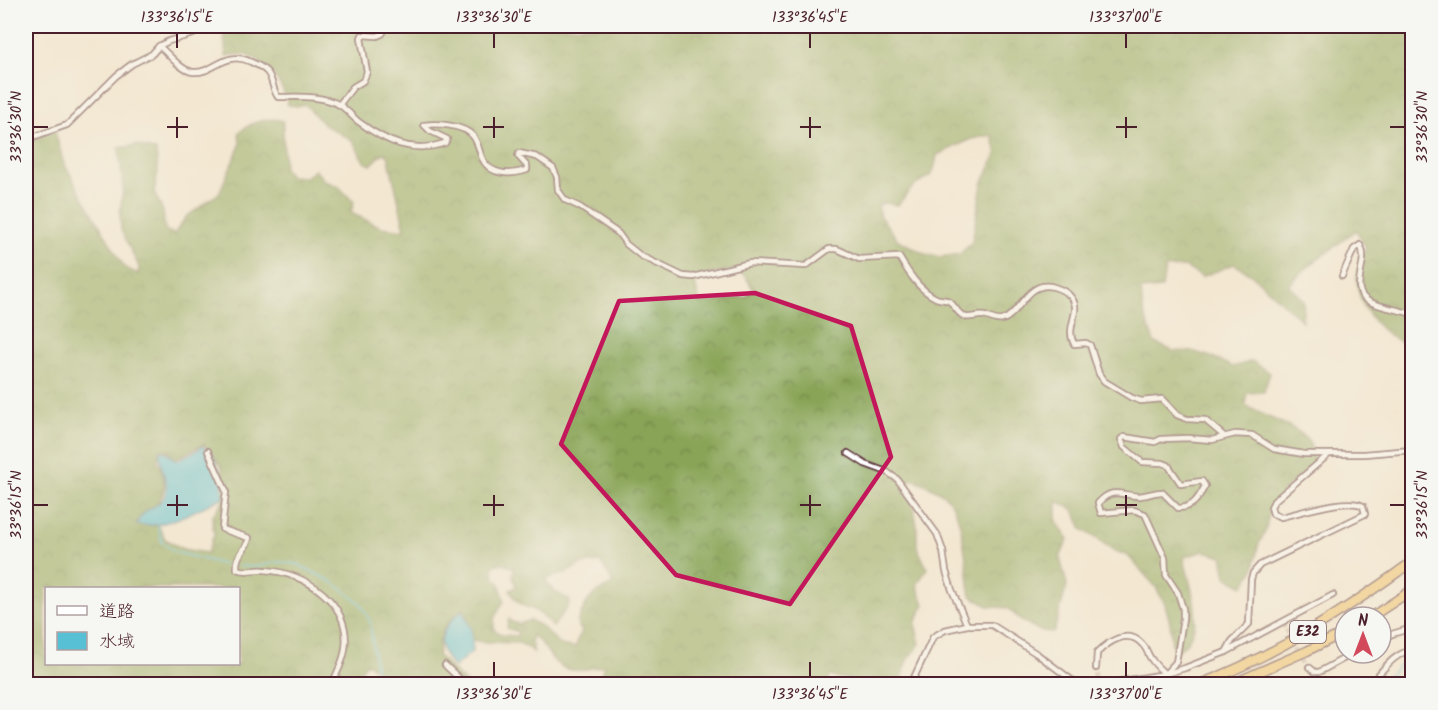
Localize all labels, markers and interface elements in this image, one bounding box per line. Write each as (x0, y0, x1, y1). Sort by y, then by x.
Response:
text: 133°36'15"E (141, 6, 214, 30)
text: 133°36'30"E (456, 6, 533, 30)
text: 133°36'45"E (772, 6, 849, 30)
text: 133°37'00"E (1089, 6, 1164, 30)
text: 33°36'30"N (5, 91, 29, 163)
text: 33°36'30"N (1411, 91, 1435, 163)
text: 33°36'15"N (5, 470, 29, 540)
text: 33°36'15"N (1411, 470, 1435, 540)
legend (45, 587, 240, 665)
text: 道路 (99, 598, 135, 627)
north arrow (1333, 605, 1393, 665)
text: N (1358, 609, 1368, 634)
road number: E32 (1290, 621, 1326, 643)
text: 水域 (99, 628, 135, 657)
text: 133°36'30"E (456, 683, 533, 707)
text: 133°36'45"E (772, 683, 849, 707)
text: 133°37'00"E (1089, 683, 1164, 707)

